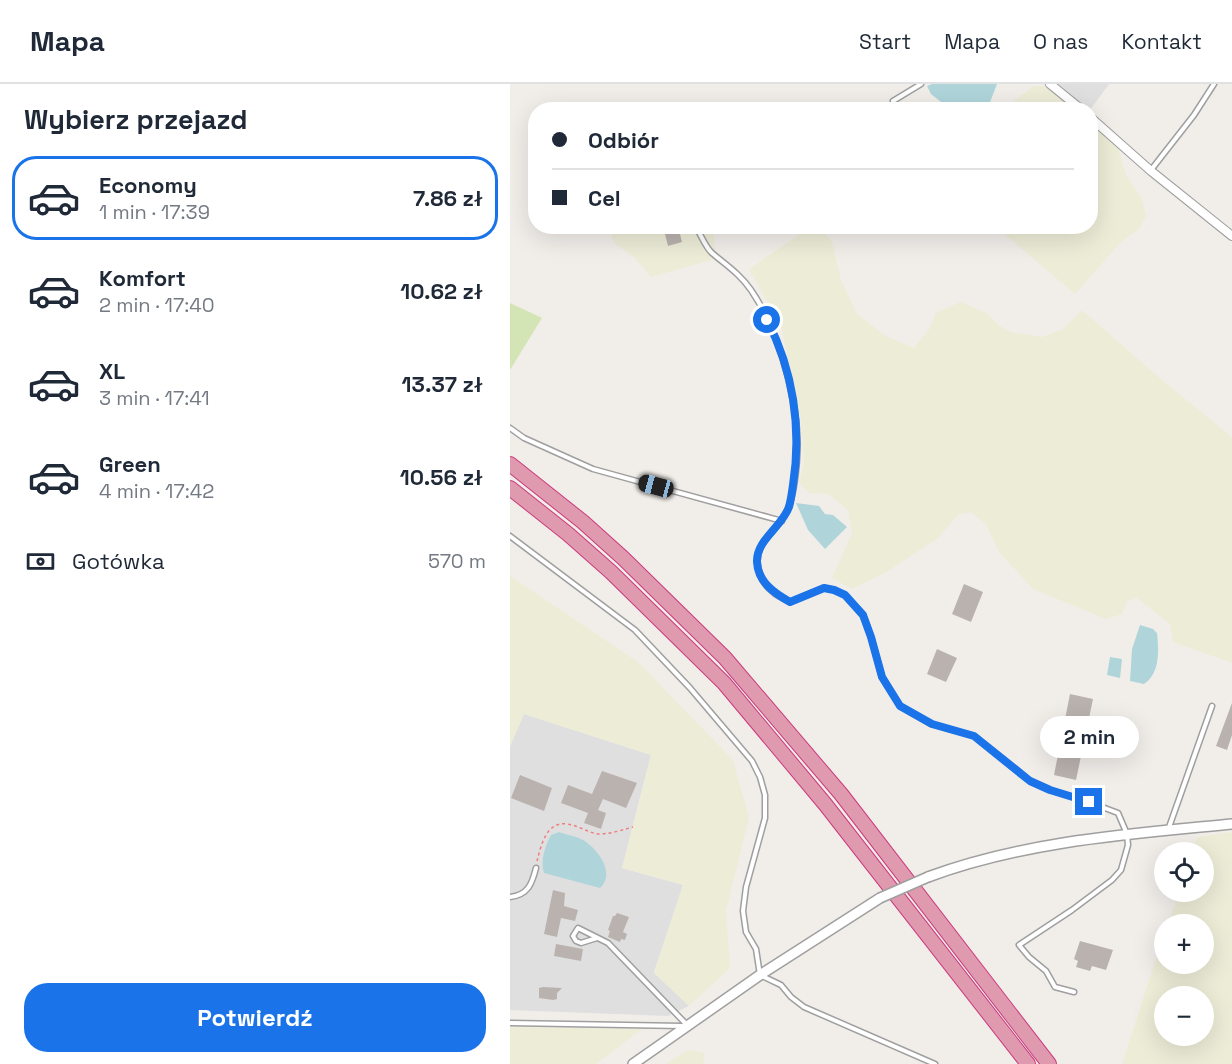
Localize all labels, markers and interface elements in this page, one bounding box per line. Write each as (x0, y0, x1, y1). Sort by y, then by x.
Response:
text: Mapa (30, 23, 105, 59)
text: Start (859, 28, 911, 55)
text: Mapa (944, 28, 1000, 55)
text: O nas (1033, 28, 1088, 55)
text: Kontakt (1121, 28, 1202, 55)
text: Wybierz przejazd (24, 102, 248, 137)
text: Odbiór (588, 126, 659, 154)
icon: car (27, 171, 81, 225)
text: Economy (99, 171, 197, 199)
text: 7.86 zł (413, 184, 483, 212)
text: Cel (588, 184, 621, 212)
text: 1 min · 17:39 (99, 199, 210, 225)
icon: car (27, 264, 81, 318)
text: Komfort (99, 264, 186, 292)
text: 10.62 zł (400, 277, 483, 305)
text: 2 min · 17:40 (99, 292, 215, 318)
route start (753, 306, 780, 333)
icon: car (27, 357, 81, 411)
text: XL (99, 357, 125, 385)
text: 13.37 zł (402, 370, 483, 398)
text: 3 min · 17:41 (99, 385, 210, 411)
icon: car (27, 450, 81, 504)
text: Green (99, 450, 161, 478)
text: 10.56 zł (400, 463, 483, 491)
car (636, 473, 676, 499)
text: 4 min · 17:42 (99, 478, 214, 504)
icon: cash (24, 545, 57, 578)
text: Gotówka (72, 547, 165, 575)
text: 570 m (428, 548, 486, 574)
callout: 2 min (1040, 715, 1138, 757)
text: 2 min (1064, 724, 1115, 750)
route end (1075, 788, 1102, 815)
map controls (1154, 842, 1214, 1046)
button: locate (1154, 842, 1214, 902)
button: + (1154, 914, 1214, 974)
button: Potwierdź (24, 983, 486, 1052)
button: − (1154, 986, 1214, 1046)

